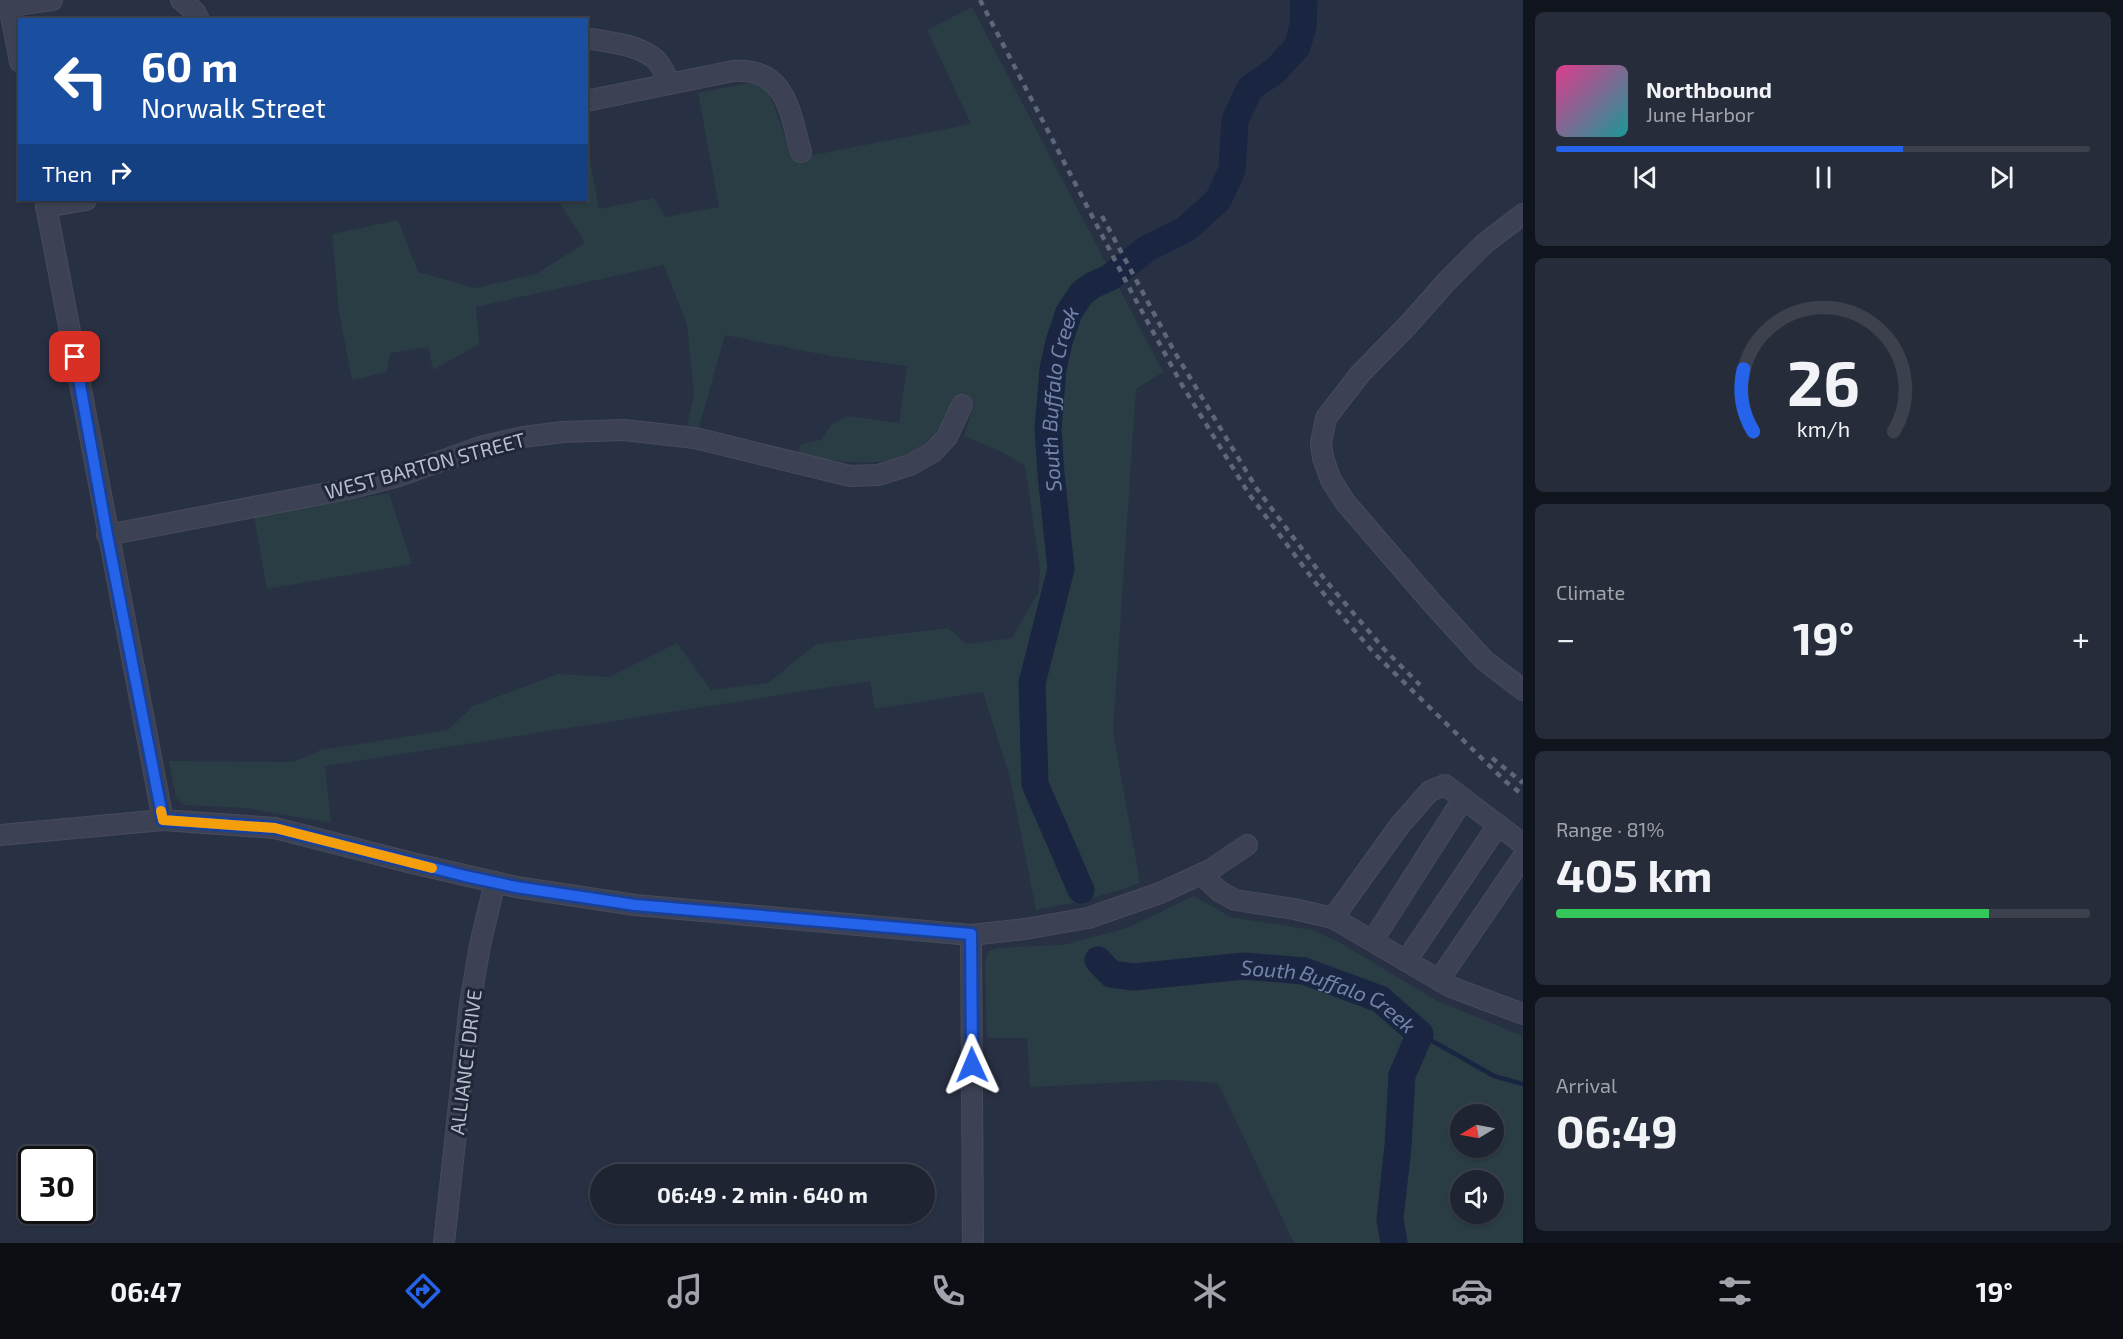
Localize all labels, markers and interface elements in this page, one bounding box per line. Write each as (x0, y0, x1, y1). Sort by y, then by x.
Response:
text: 60 m (141, 40, 238, 90)
icon: left (42, 42, 120, 120)
text: Northbound (1646, 76, 1772, 102)
text: Norwalk Street (141, 91, 326, 123)
text: June Harbor (1646, 102, 1754, 126)
icon: right (104, 156, 137, 189)
text: Then (42, 160, 92, 186)
icon: previous (1629, 161, 1662, 194)
icon: pause (1807, 161, 1840, 194)
icon: next (1985, 161, 2018, 194)
water label: South Buffalo Creek (1035, 300, 1083, 493)
pin (49, 331, 100, 382)
icon: arrive (58, 340, 91, 373)
text: 26 (1786, 344, 1860, 419)
text: km/h (1796, 417, 1850, 442)
street label: WEST BARTON STREET (322, 427, 528, 503)
text: Climate (1556, 580, 1625, 604)
text: 19° (1793, 610, 1854, 664)
text: − (1556, 618, 1575, 658)
text: + (2072, 618, 2090, 658)
text: Range · 81% (1556, 817, 1664, 841)
text: 405 km (1556, 847, 1712, 901)
water label: South Buffalo Creek (1240, 953, 1421, 1037)
street label: ALLIANCE DRIVE (444, 988, 486, 1136)
position arrow (940, 1033, 1004, 1097)
text: Arrival (1556, 1073, 1617, 1097)
text: 06:49 (1556, 1103, 1678, 1157)
north arrow (1450, 1104, 1504, 1158)
map controls (1450, 1104, 1504, 1224)
speed limit sign: 30 (18, 1146, 96, 1224)
button: sound (1450, 1170, 1504, 1224)
text: 06:49 · 2 min · 640 m (657, 1181, 868, 1207)
icon: directions (402, 1270, 444, 1312)
icon: music (664, 1270, 706, 1312)
icon: phone (927, 1270, 969, 1312)
icon: climate (1189, 1270, 1231, 1312)
icon: car (1451, 1270, 1493, 1312)
icon: filters (1714, 1270, 1756, 1312)
text: 06:47 (110, 1275, 182, 1307)
text: 19° (1976, 1275, 2013, 1307)

